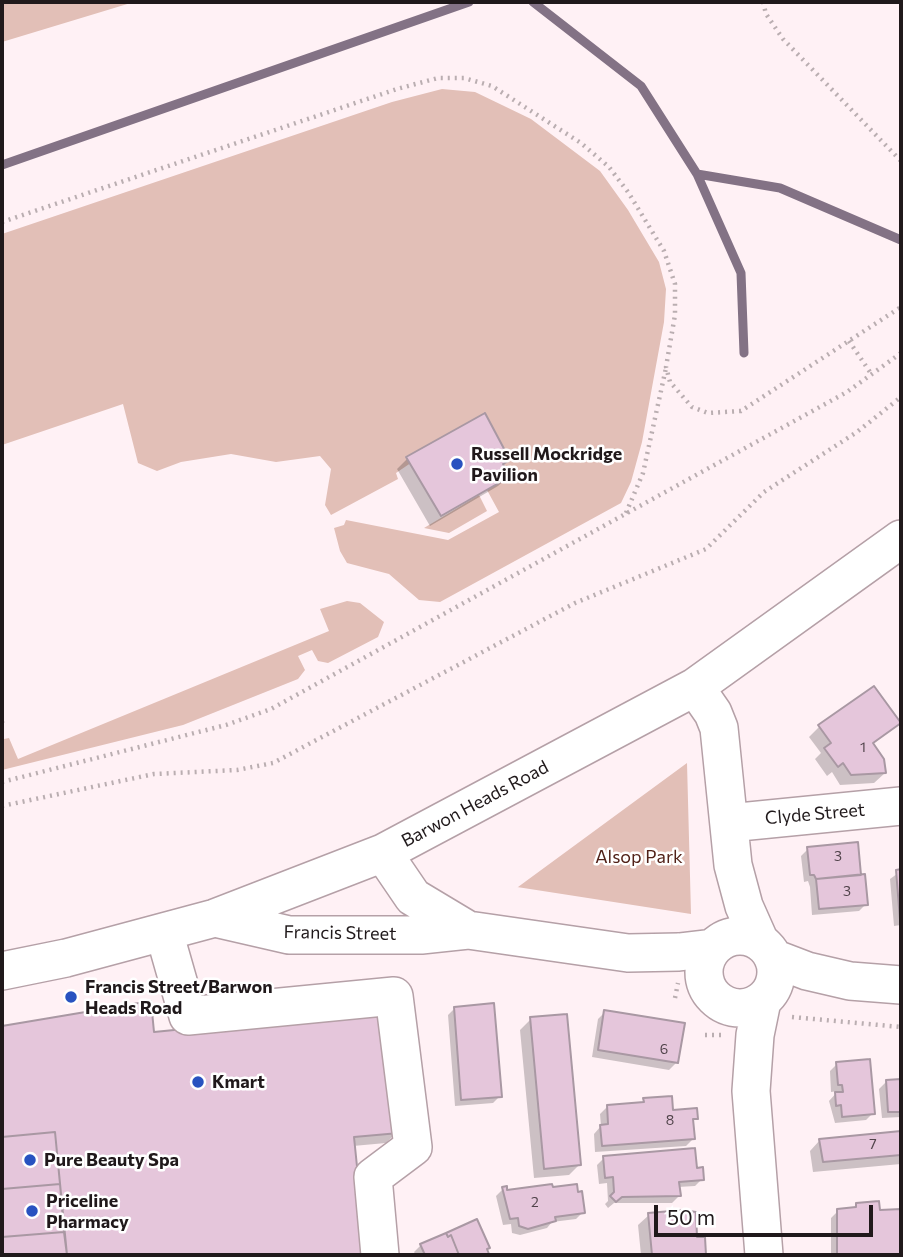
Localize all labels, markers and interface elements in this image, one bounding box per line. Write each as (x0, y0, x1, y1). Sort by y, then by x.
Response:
place label: Russell Mockridge Pavilion (471, 443, 622, 486)
marker: Russell Mockridge Pavilion (449, 456, 465, 472)
house number: 1 (860, 739, 866, 755)
street label: Barwon Heads Road (398, 756, 552, 852)
street label: Clyde Street (764, 799, 866, 829)
park label: Alsop Park (595, 846, 683, 868)
house number: 3 (834, 848, 842, 864)
house number: 3 (843, 883, 851, 899)
street label: Francis Street (283, 921, 397, 945)
place label: Francis Street/Barwon Heads Road (85, 976, 273, 1018)
marker: Francis Street/Barwon Heads Road (63, 989, 79, 1005)
house number: 6 (660, 1041, 668, 1057)
place label: Kmart (212, 1071, 265, 1093)
marker: Kmart (190, 1074, 206, 1090)
house number: 8 (666, 1112, 674, 1128)
house number: 7 (869, 1136, 877, 1152)
place label: Pure Beauty Spa (44, 1149, 179, 1171)
marker: Pure Beauty Spa (22, 1152, 38, 1168)
place label: Priceline Pharmacy (46, 1190, 129, 1232)
scale bar (658, 1190, 877, 1234)
house number: 2 (531, 1194, 539, 1210)
marker: Priceline Pharmacy (24, 1203, 40, 1219)
text: 50 m (667, 1204, 715, 1229)

